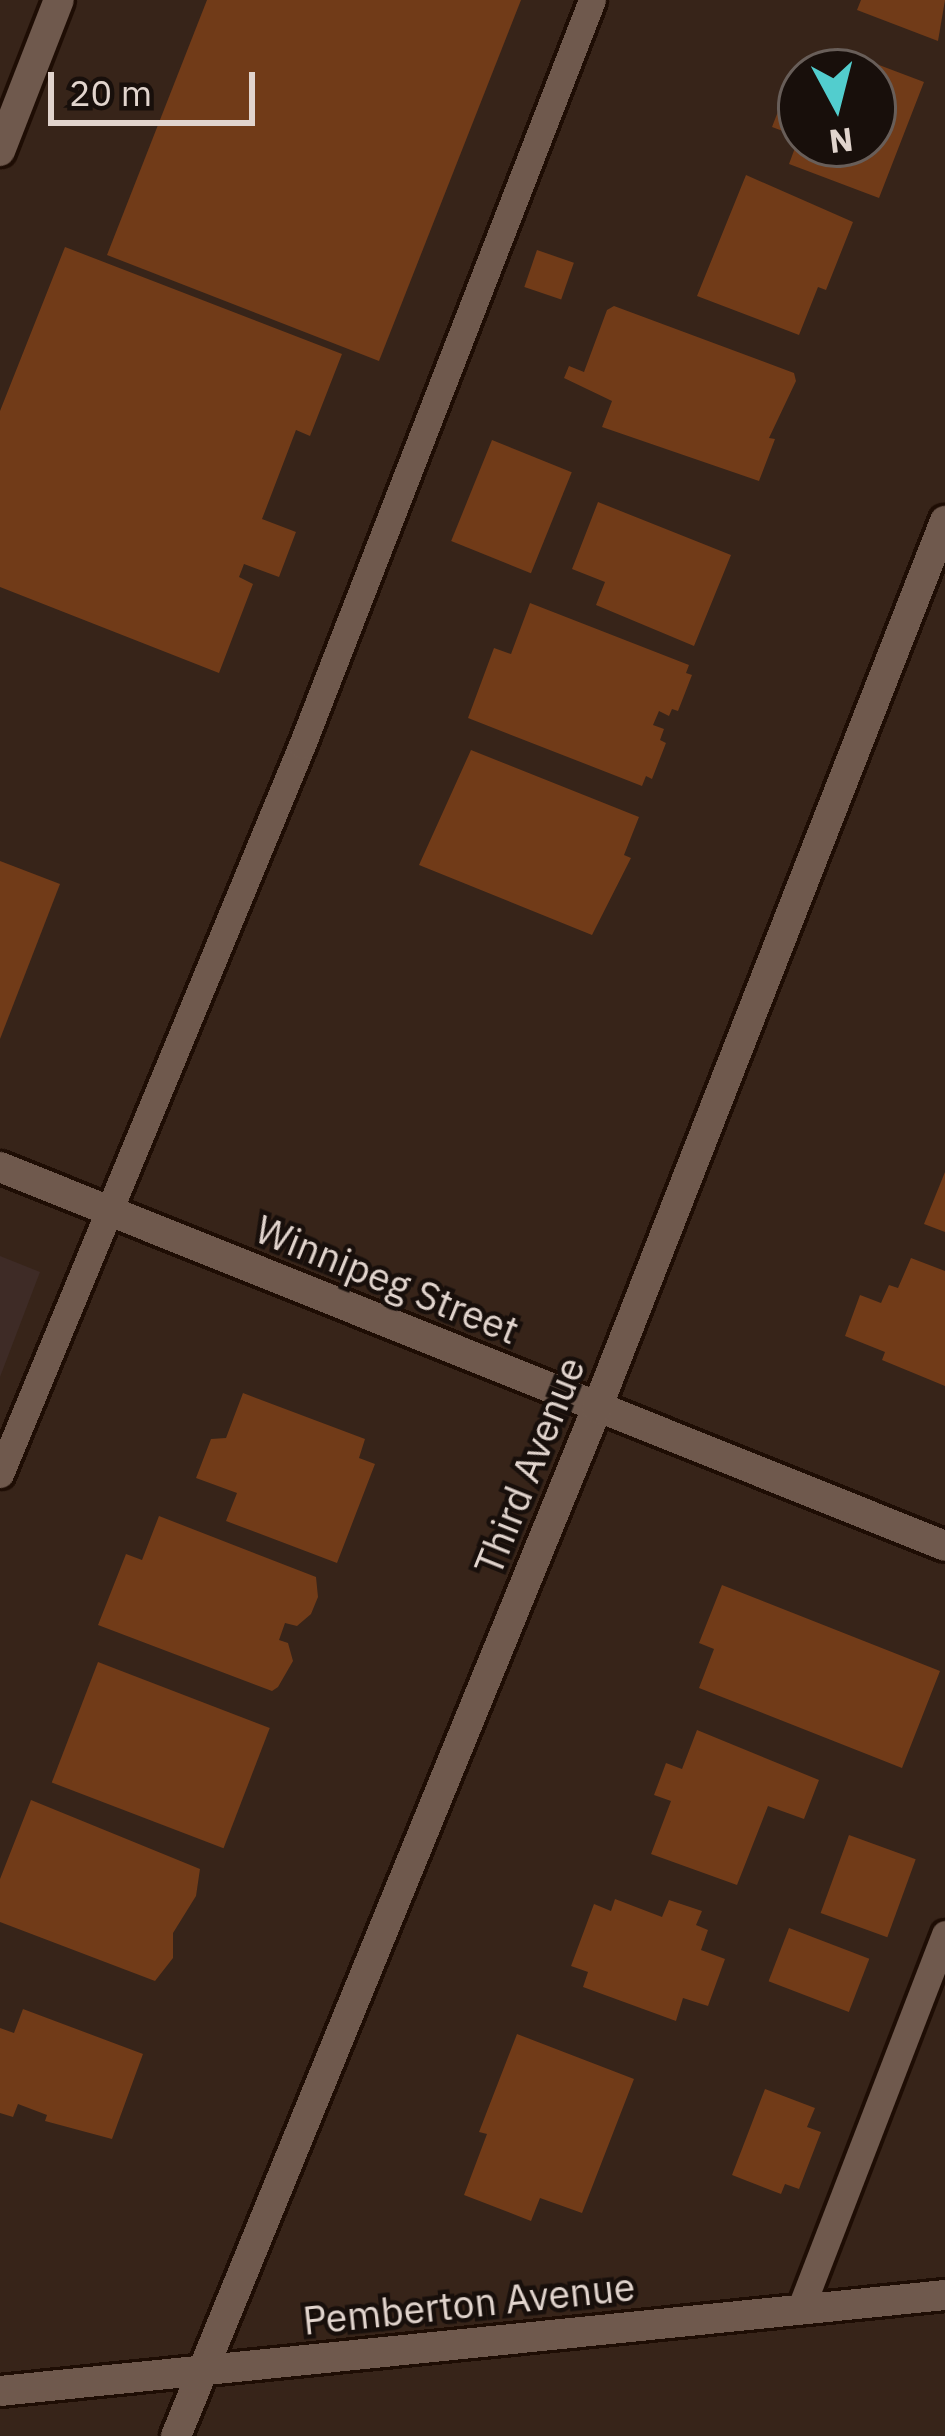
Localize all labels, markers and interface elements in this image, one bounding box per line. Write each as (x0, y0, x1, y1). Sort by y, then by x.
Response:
scale bar (54, 48, 261, 122)
north arrow (777, 48, 897, 168)
text: 20 m (69, 69, 152, 116)
text: N (827, 118, 856, 164)
street label: Winnipeg Street (249, 1206, 525, 1354)
street label: Third Avenue (465, 1350, 595, 1582)
street label: Pemberton Avenue (301, 2263, 637, 2345)

